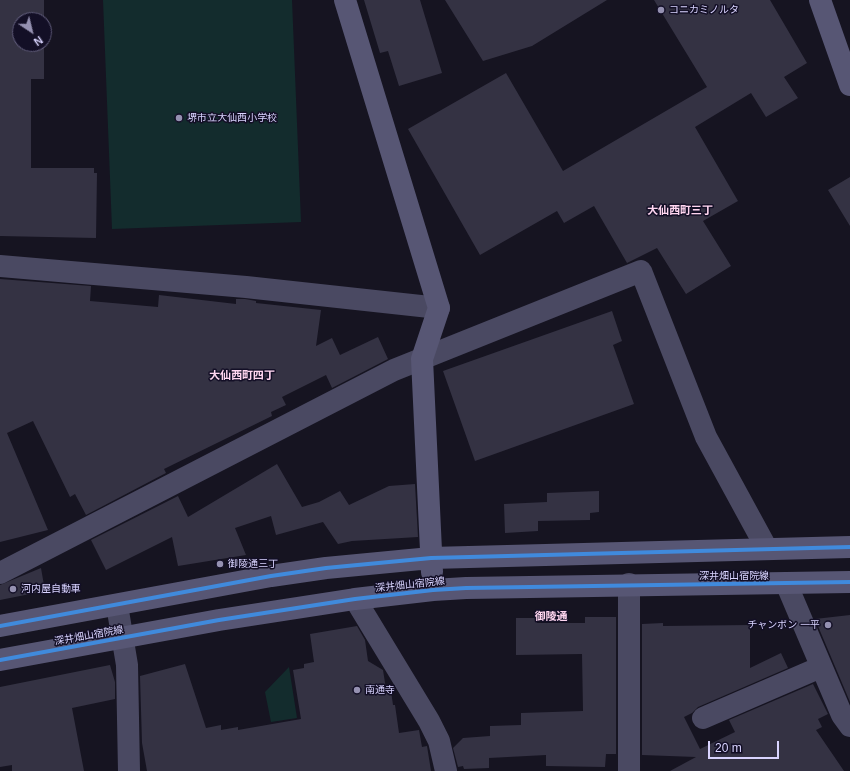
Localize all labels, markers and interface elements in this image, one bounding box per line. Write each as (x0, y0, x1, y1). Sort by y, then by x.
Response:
place label: コニカミノルタ (669, 4, 739, 16)
marker: コニカミノルタ (656, 5, 666, 15)
north arrow (12, 12, 52, 52)
text: N (32, 34, 45, 48)
place label: 堺市立大仙西小学校 (187, 112, 277, 124)
marker: 堺市立大仙西小学校 (174, 113, 184, 123)
district label: 大仙西町三丁 (647, 204, 713, 218)
district label: 大仙西町四丁 (209, 369, 275, 383)
place label: 御陵通三丁 (228, 558, 278, 570)
marker: 御陵通三丁 (215, 559, 225, 569)
street label: 深井畑山宿院線 (699, 570, 769, 582)
street label: 深井畑山宿院線 (375, 575, 445, 595)
place label: 河内屋自動車 (21, 583, 81, 595)
marker: 河内屋自動車 (8, 584, 18, 594)
district label: 御陵通 (535, 610, 567, 624)
place label: チャンポン 一平 (747, 619, 820, 631)
marker: チャンポン 一平 (823, 620, 833, 630)
street label: 深井畑山宿院線 (53, 624, 125, 648)
place label: 南通寺 (365, 684, 395, 696)
marker: 南通寺 (352, 685, 362, 695)
scale bar (710, 733, 781, 759)
text: 20 m (715, 741, 742, 755)

